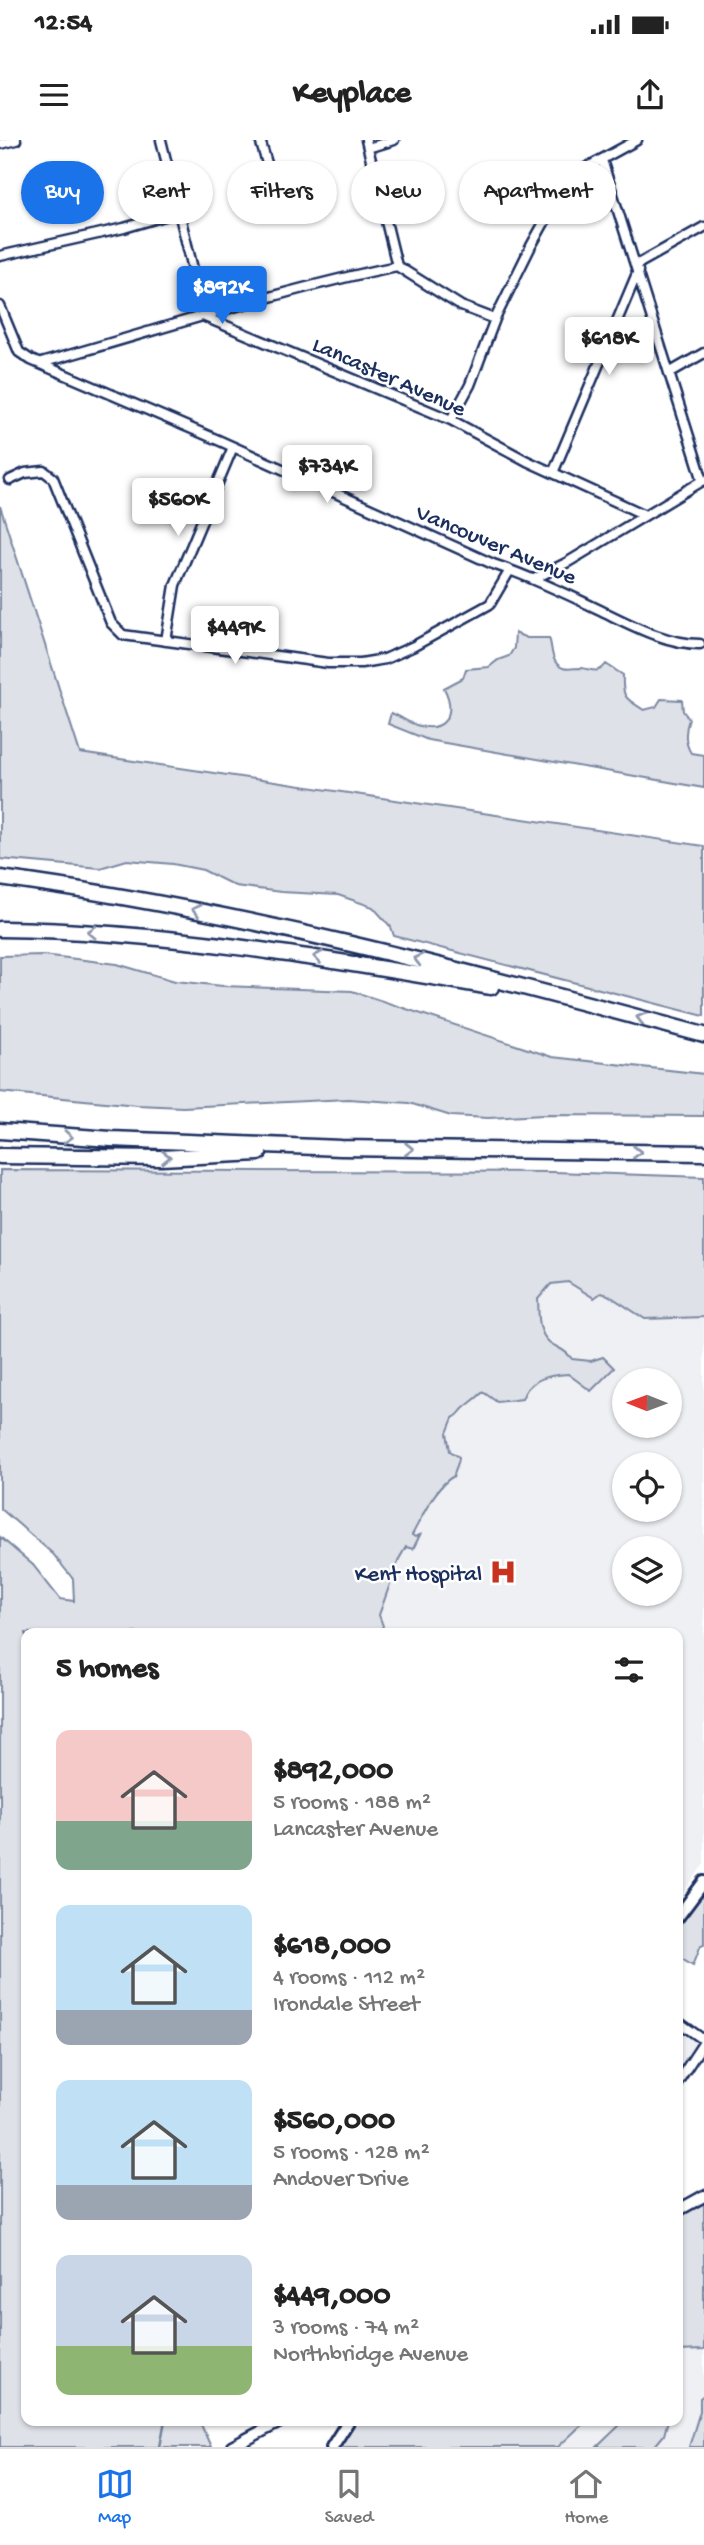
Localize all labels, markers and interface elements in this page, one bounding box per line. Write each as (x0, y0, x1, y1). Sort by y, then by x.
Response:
text: 12:54 (35, 9, 92, 40)
icon: menu (35, 76, 73, 114)
text: Keyplace (293, 76, 411, 114)
icon: share (631, 76, 669, 114)
chip: Buy (21, 161, 104, 224)
chip: Rent (118, 161, 213, 224)
chip: Filters (227, 161, 337, 224)
chip: New (351, 161, 445, 224)
chip: Apartment (459, 161, 616, 224)
pin: $892K (173, 267, 271, 326)
text: $892K (193, 275, 251, 302)
pin: $618K (560, 317, 658, 377)
text: $618K (581, 326, 637, 353)
street label: Lancaster Avenue (308, 332, 471, 425)
pin: $734K (278, 446, 376, 505)
text: $734K (298, 454, 356, 481)
pin: $560K (129, 478, 227, 538)
text: $560K (148, 487, 208, 514)
street label: Vancouver Avenue (410, 500, 581, 593)
pin: $449K (186, 606, 284, 666)
text: $449K (207, 615, 263, 642)
one-way arrow (190, 903, 202, 918)
one-way arrow (87, 925, 98, 940)
one-way arrow (313, 950, 324, 965)
one-way arrow (412, 953, 424, 967)
one-way arrow (636, 1012, 648, 1027)
one-way arrow (63, 1129, 74, 1144)
one-way arrow (405, 1141, 415, 1157)
one-way arrow (632, 1144, 643, 1160)
one-way arrow (161, 1150, 172, 1165)
north arrow (612, 1368, 682, 1438)
map controls (612, 1368, 682, 1606)
button: locate (612, 1452, 682, 1522)
button: layers (612, 1536, 682, 1606)
hospital icon: Kent Hospital (488, 1557, 518, 1587)
place label: Kent Hospital (355, 1562, 482, 1589)
icon: filters (610, 1651, 648, 1689)
text: 5 homes (56, 1653, 158, 1688)
text: $892,000 (273, 1755, 393, 1790)
icon: home (112, 1758, 196, 1842)
text: 5 rooms · 188 m² (273, 1790, 431, 1817)
text: Lancaster Avenue (273, 1817, 438, 1844)
text: $618,000 (273, 1930, 391, 1965)
icon: home (112, 1933, 196, 2017)
text: 4 rooms · 112 m² (273, 1965, 425, 1992)
text: Irondale Street (273, 1992, 420, 2019)
text: $560,000 (273, 2105, 395, 2140)
icon: home (112, 2108, 196, 2192)
text: 5 rooms · 128 m² (273, 2140, 430, 2167)
text: Andover Drive (273, 2167, 409, 2194)
text: $449,000 (273, 2280, 390, 2315)
icon: home (112, 2283, 196, 2367)
text: 3 rooms · 74 m² (273, 2315, 419, 2342)
text: Northbridge Avenue (273, 2342, 468, 2369)
tab: Map (96, 2465, 134, 2530)
tab: Saved (325, 2465, 373, 2530)
tab: Home (564, 2465, 608, 2530)

